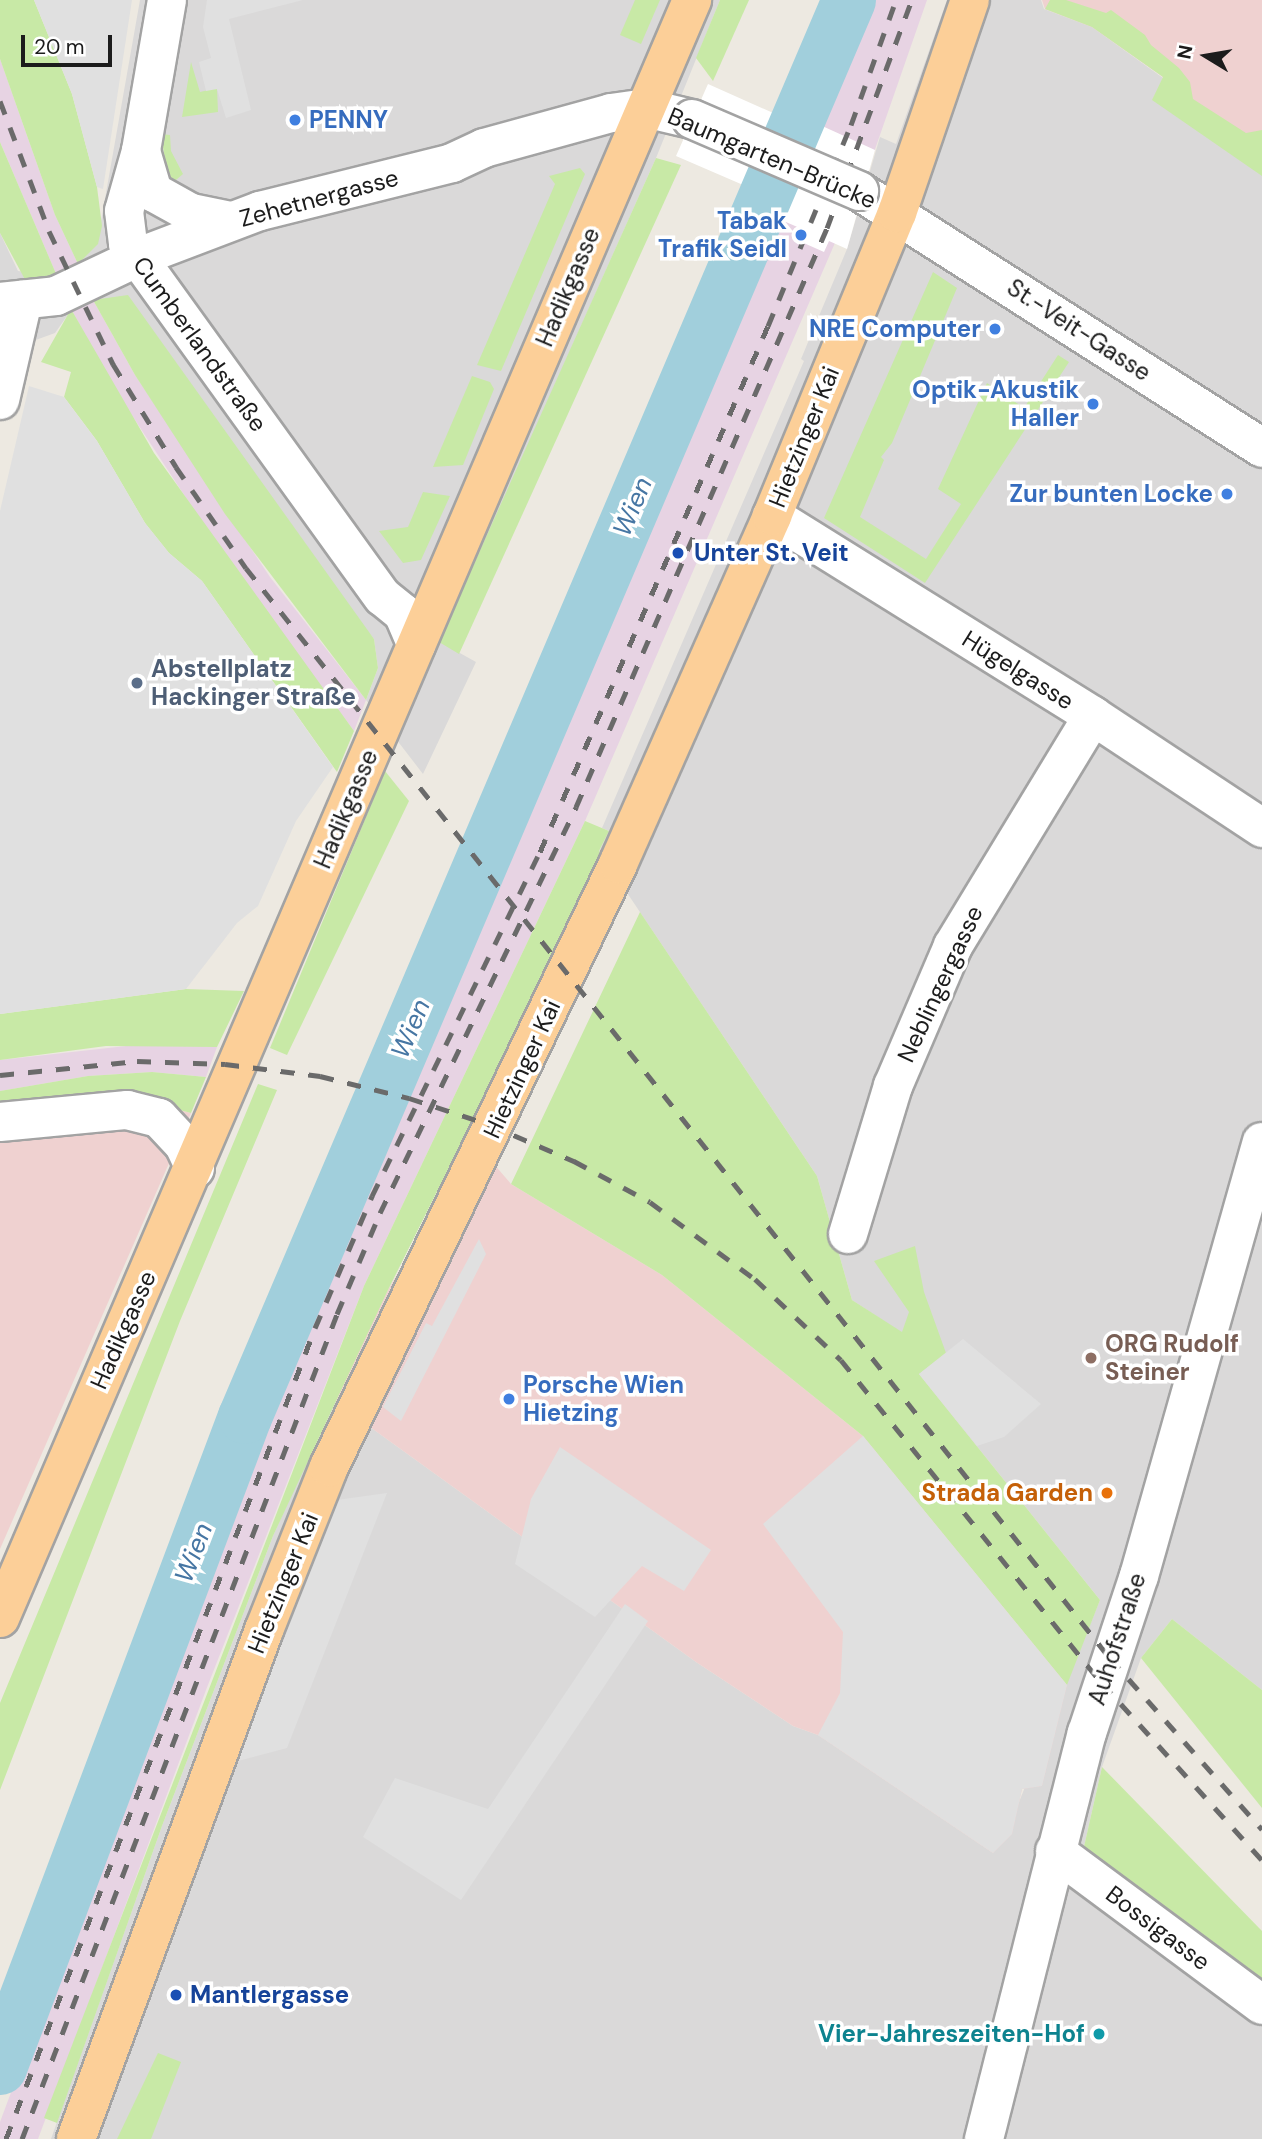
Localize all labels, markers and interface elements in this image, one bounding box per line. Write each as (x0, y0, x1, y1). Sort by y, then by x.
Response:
scale bar (24, 21, 116, 65)
north arrow (1171, 21, 1241, 91)
text: 20 m (34, 33, 85, 61)
text: N (1171, 43, 1198, 61)
street label: Baumgarten-Brücke (664, 101, 880, 215)
place label: PENNY (309, 106, 388, 134)
marker: PENNY (287, 112, 303, 128)
street label: Zehetnergasse (236, 163, 402, 233)
place label: Tabak Trafik Seidl (658, 207, 787, 263)
street label: Hadikgasse (530, 223, 606, 351)
marker: Tabak Trafik Seidl (793, 227, 809, 243)
street label: Cumberlandstraße (127, 251, 273, 437)
street label: St.-Veit-Gasse (1002, 273, 1156, 387)
place label: NRE Computer (809, 315, 981, 343)
marker: NRE Computer (987, 321, 1003, 337)
street label: Hietzinger Kai (763, 362, 845, 512)
place label: Optik-Akustik Haller (912, 376, 1079, 432)
marker: Optik-Akustik Haller (1085, 396, 1101, 412)
water label: Wien (607, 473, 659, 541)
place label: Zur bunten Locke (1009, 480, 1213, 508)
marker: Zur bunten Locke (1219, 486, 1235, 502)
place label: Unter St. Veit (694, 539, 849, 567)
marker: Unter St. Veit (668, 543, 688, 563)
street label: Hügelgasse (957, 624, 1079, 716)
place label: Abstellplatz Hackinger Straße (151, 655, 356, 711)
marker: Abstellplatz Hackinger Straße (129, 675, 145, 691)
street label: Hadikgasse (308, 745, 384, 873)
street label: Neblingergasse (891, 901, 989, 1067)
water label: Wien (385, 995, 437, 1063)
street label: Hietzinger Kai (477, 995, 567, 1143)
street label: Hadikgasse (84, 1266, 162, 1394)
place label: ORG Rudolf Steiner (1105, 1330, 1239, 1386)
marker: ORG Rudolf Steiner (1083, 1350, 1099, 1366)
place label: Porsche Wien Hietzing (523, 1371, 684, 1427)
marker: Porsche Wien Hietzing (501, 1391, 517, 1407)
place label: Strada Garden (921, 1479, 1093, 1507)
marker: Strada Garden (1099, 1485, 1115, 1501)
street label: Hietzinger Kai (242, 1508, 324, 1658)
water label: Wien (168, 1519, 220, 1587)
street label: Auhofstraße (1082, 1569, 1152, 1709)
street label: Bossigasse (1100, 1880, 1216, 1976)
place label: Mantlergasse (190, 1981, 349, 2009)
marker: Mantlergasse (168, 1987, 184, 2003)
place label: Vier-Jahreszeiten-Hof (818, 2020, 1085, 2048)
marker: Vier-Jahreszeiten-Hof (1091, 2026, 1107, 2042)

